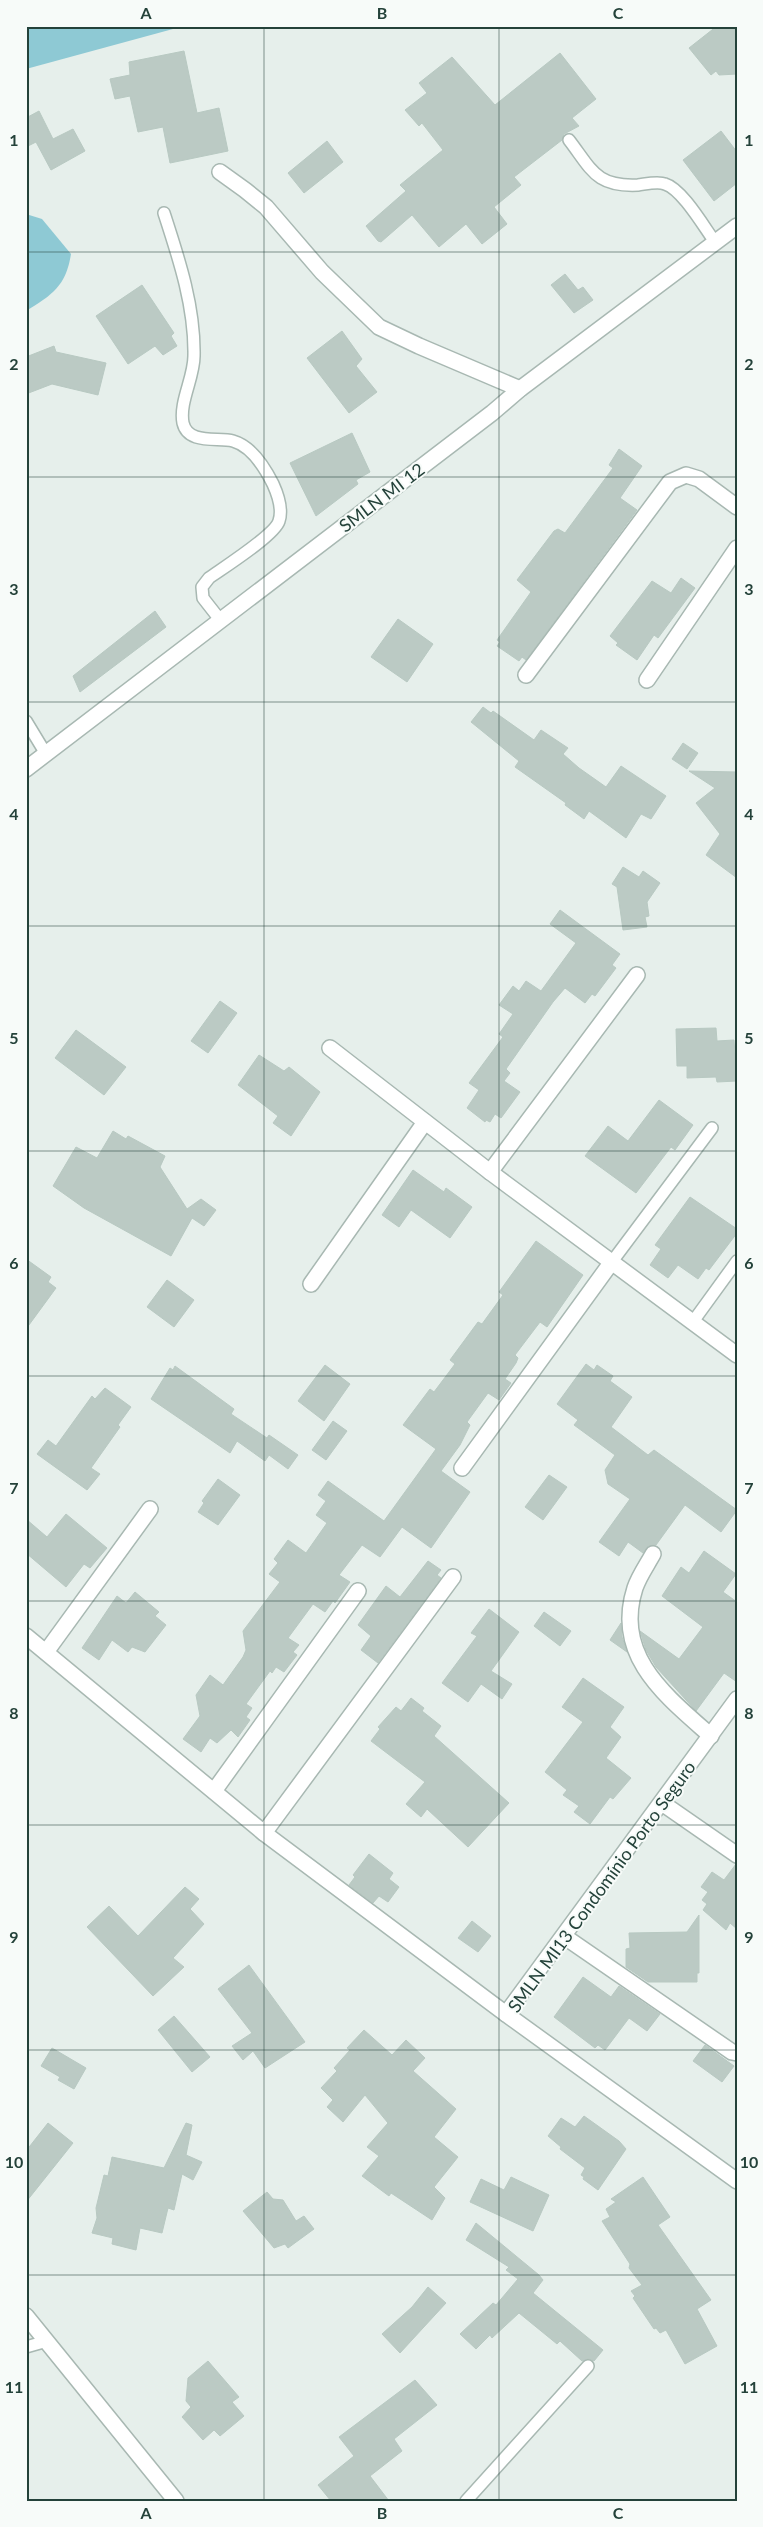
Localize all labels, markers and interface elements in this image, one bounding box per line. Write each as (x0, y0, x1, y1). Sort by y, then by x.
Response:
text: A (139, 3, 152, 22)
text: B (377, 3, 387, 22)
text: C (613, 3, 624, 22)
text: 1 (9, 130, 19, 149)
text: 1 (744, 130, 754, 149)
text: 2 (9, 354, 19, 373)
text: 2 (744, 354, 754, 373)
street label: SMLN MI 12 (334, 458, 428, 536)
text: 3 (9, 579, 19, 598)
text: 3 (744, 579, 754, 598)
text: 4 (9, 804, 19, 823)
text: 4 (744, 804, 754, 823)
text: 5 (9, 1028, 19, 1047)
text: 5 (744, 1028, 754, 1047)
text: 6 (9, 1253, 19, 1272)
text: 6 (744, 1253, 754, 1272)
text: 7 (9, 1478, 19, 1497)
text: 7 (744, 1478, 754, 1497)
text: 8 (9, 1703, 19, 1722)
text: 8 (744, 1703, 754, 1722)
street label: SMLN MI13 Condomínio Porto Seguro (503, 1756, 700, 2016)
text: 9 (9, 1927, 19, 1946)
text: 9 (744, 1927, 754, 1946)
text: 10 (5, 2152, 23, 2171)
text: 10 (740, 2152, 758, 2171)
text: 11 (5, 2377, 23, 2396)
text: 11 (740, 2377, 758, 2396)
text: A (139, 2503, 152, 2522)
text: B (377, 2503, 387, 2522)
text: C (613, 2503, 624, 2522)

